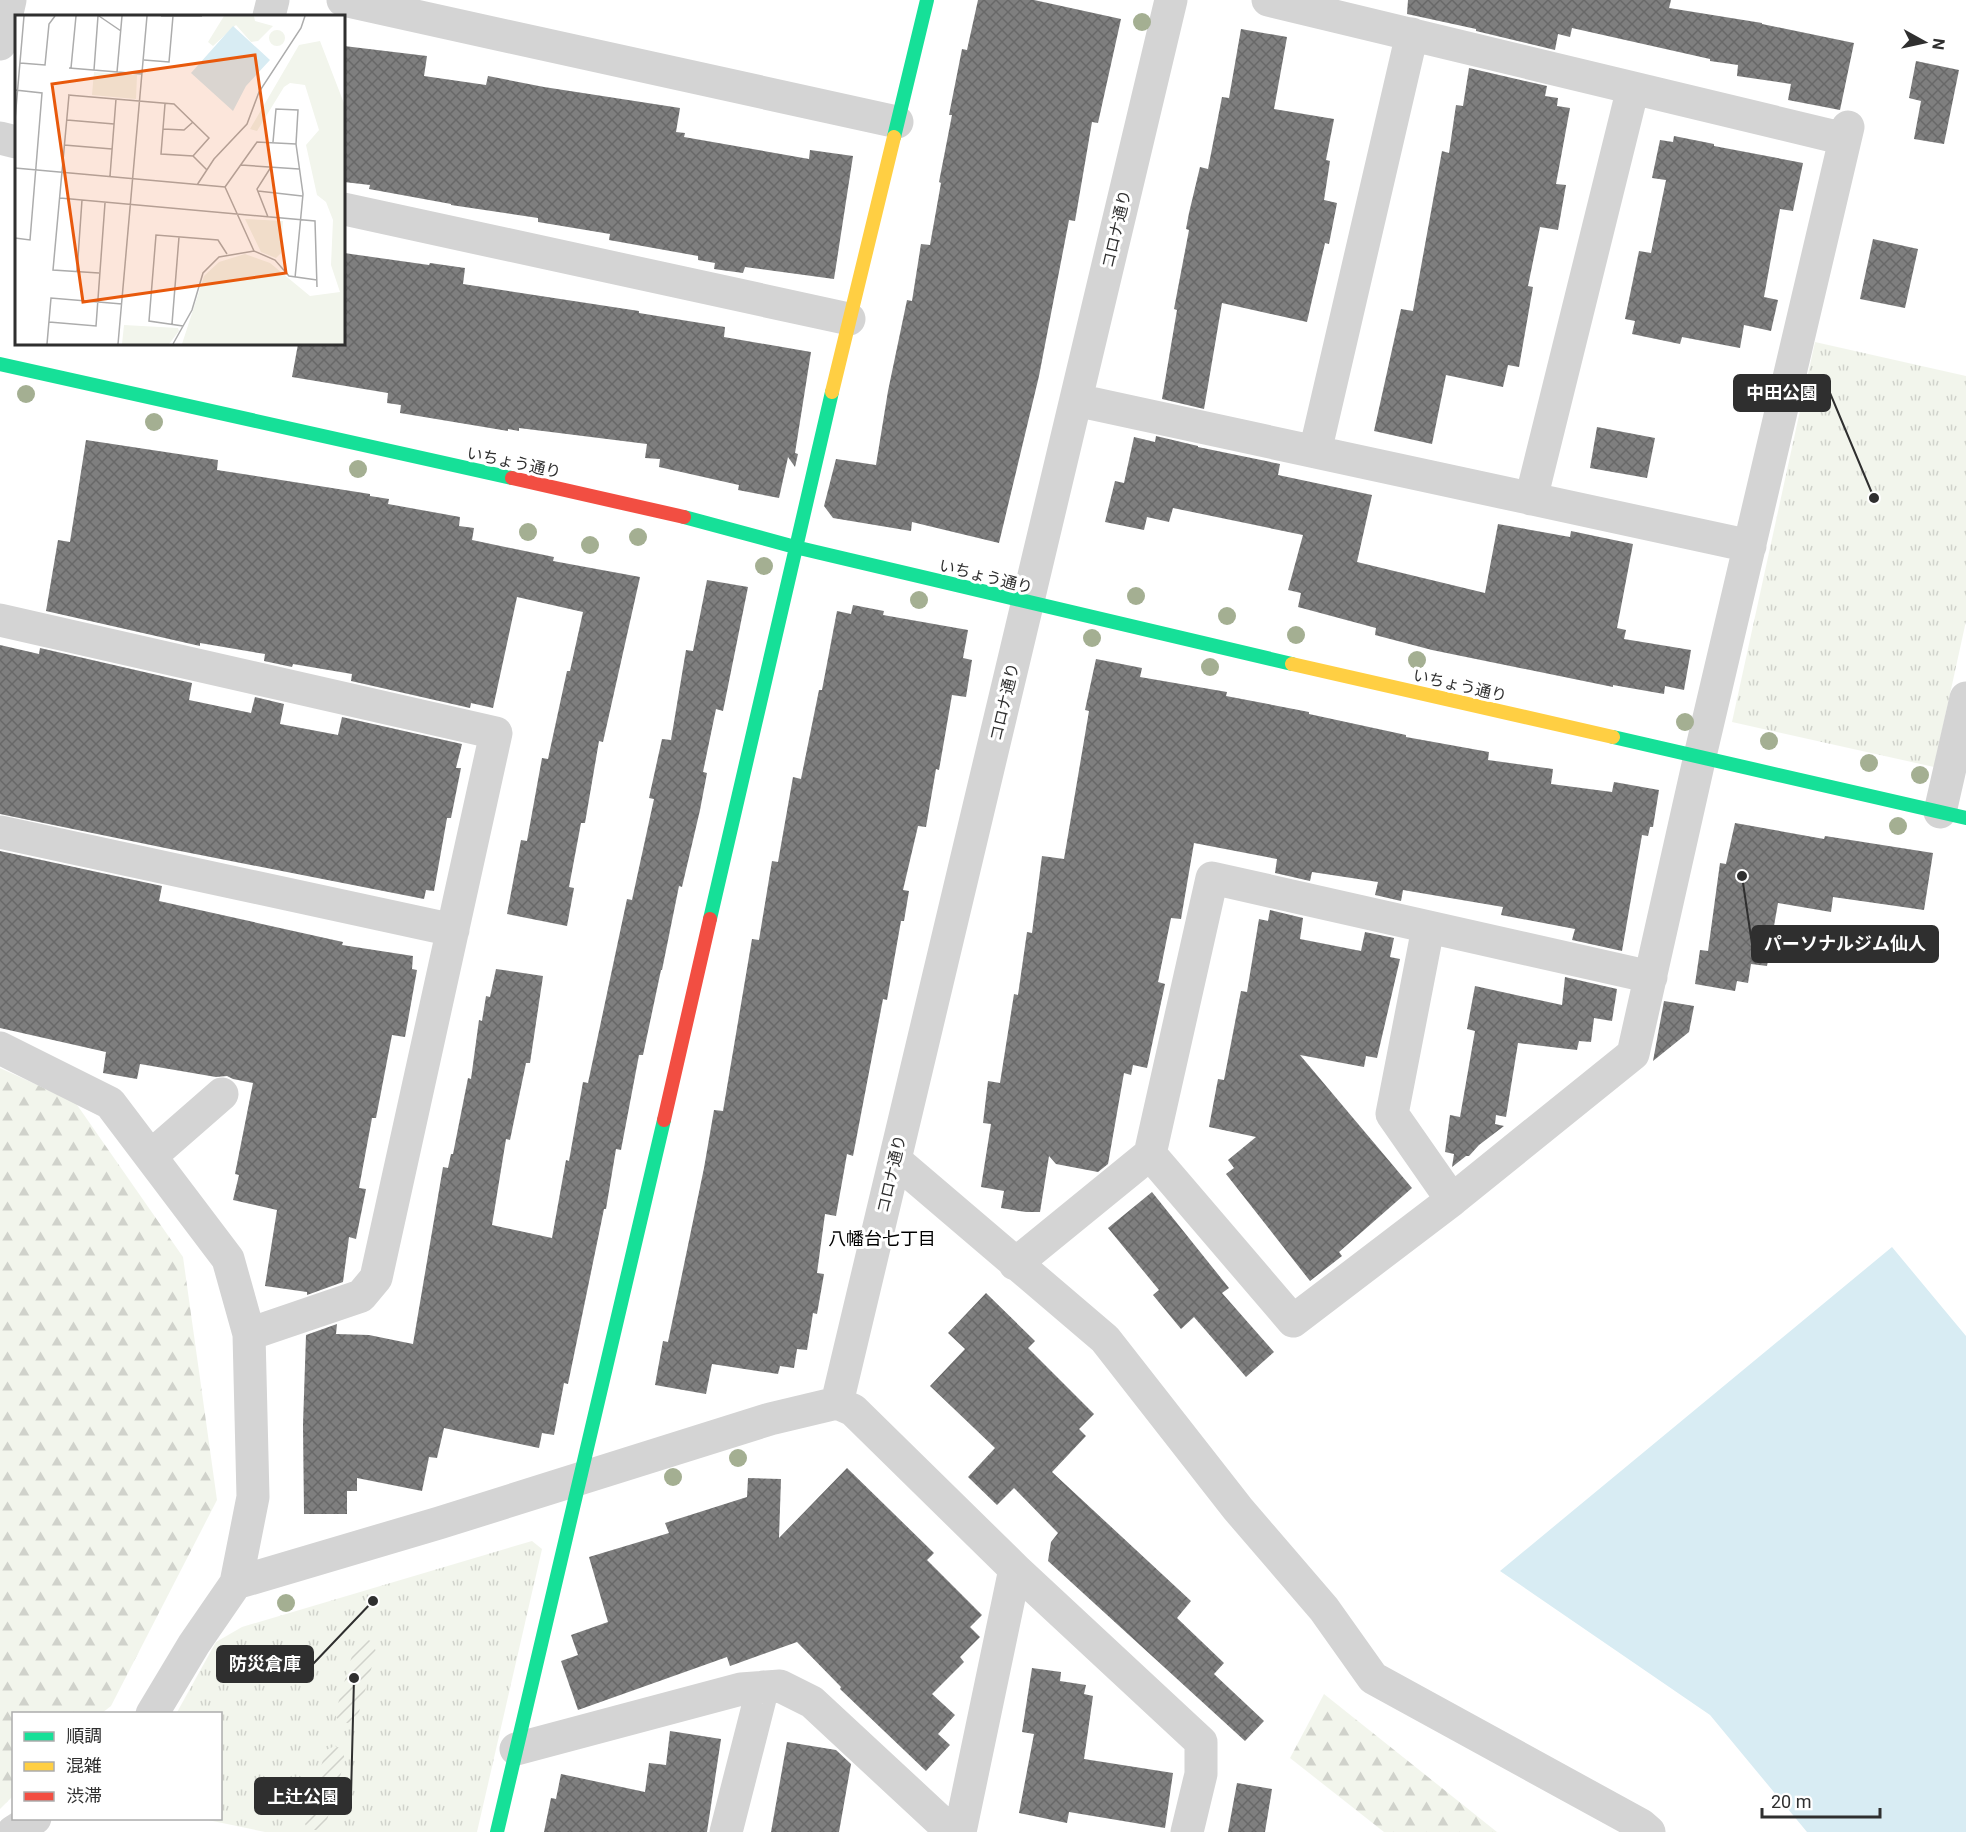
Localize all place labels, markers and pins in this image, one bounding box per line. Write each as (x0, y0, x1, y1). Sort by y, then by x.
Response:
callout: 中田公園 (1734, 375, 1830, 411)
callout: パーソナルジム仙人 (1752, 926, 1938, 962)
callout: 防災倉庫 (217, 1646, 313, 1682)
callout: 上辻公園 (255, 1778, 351, 1814)

